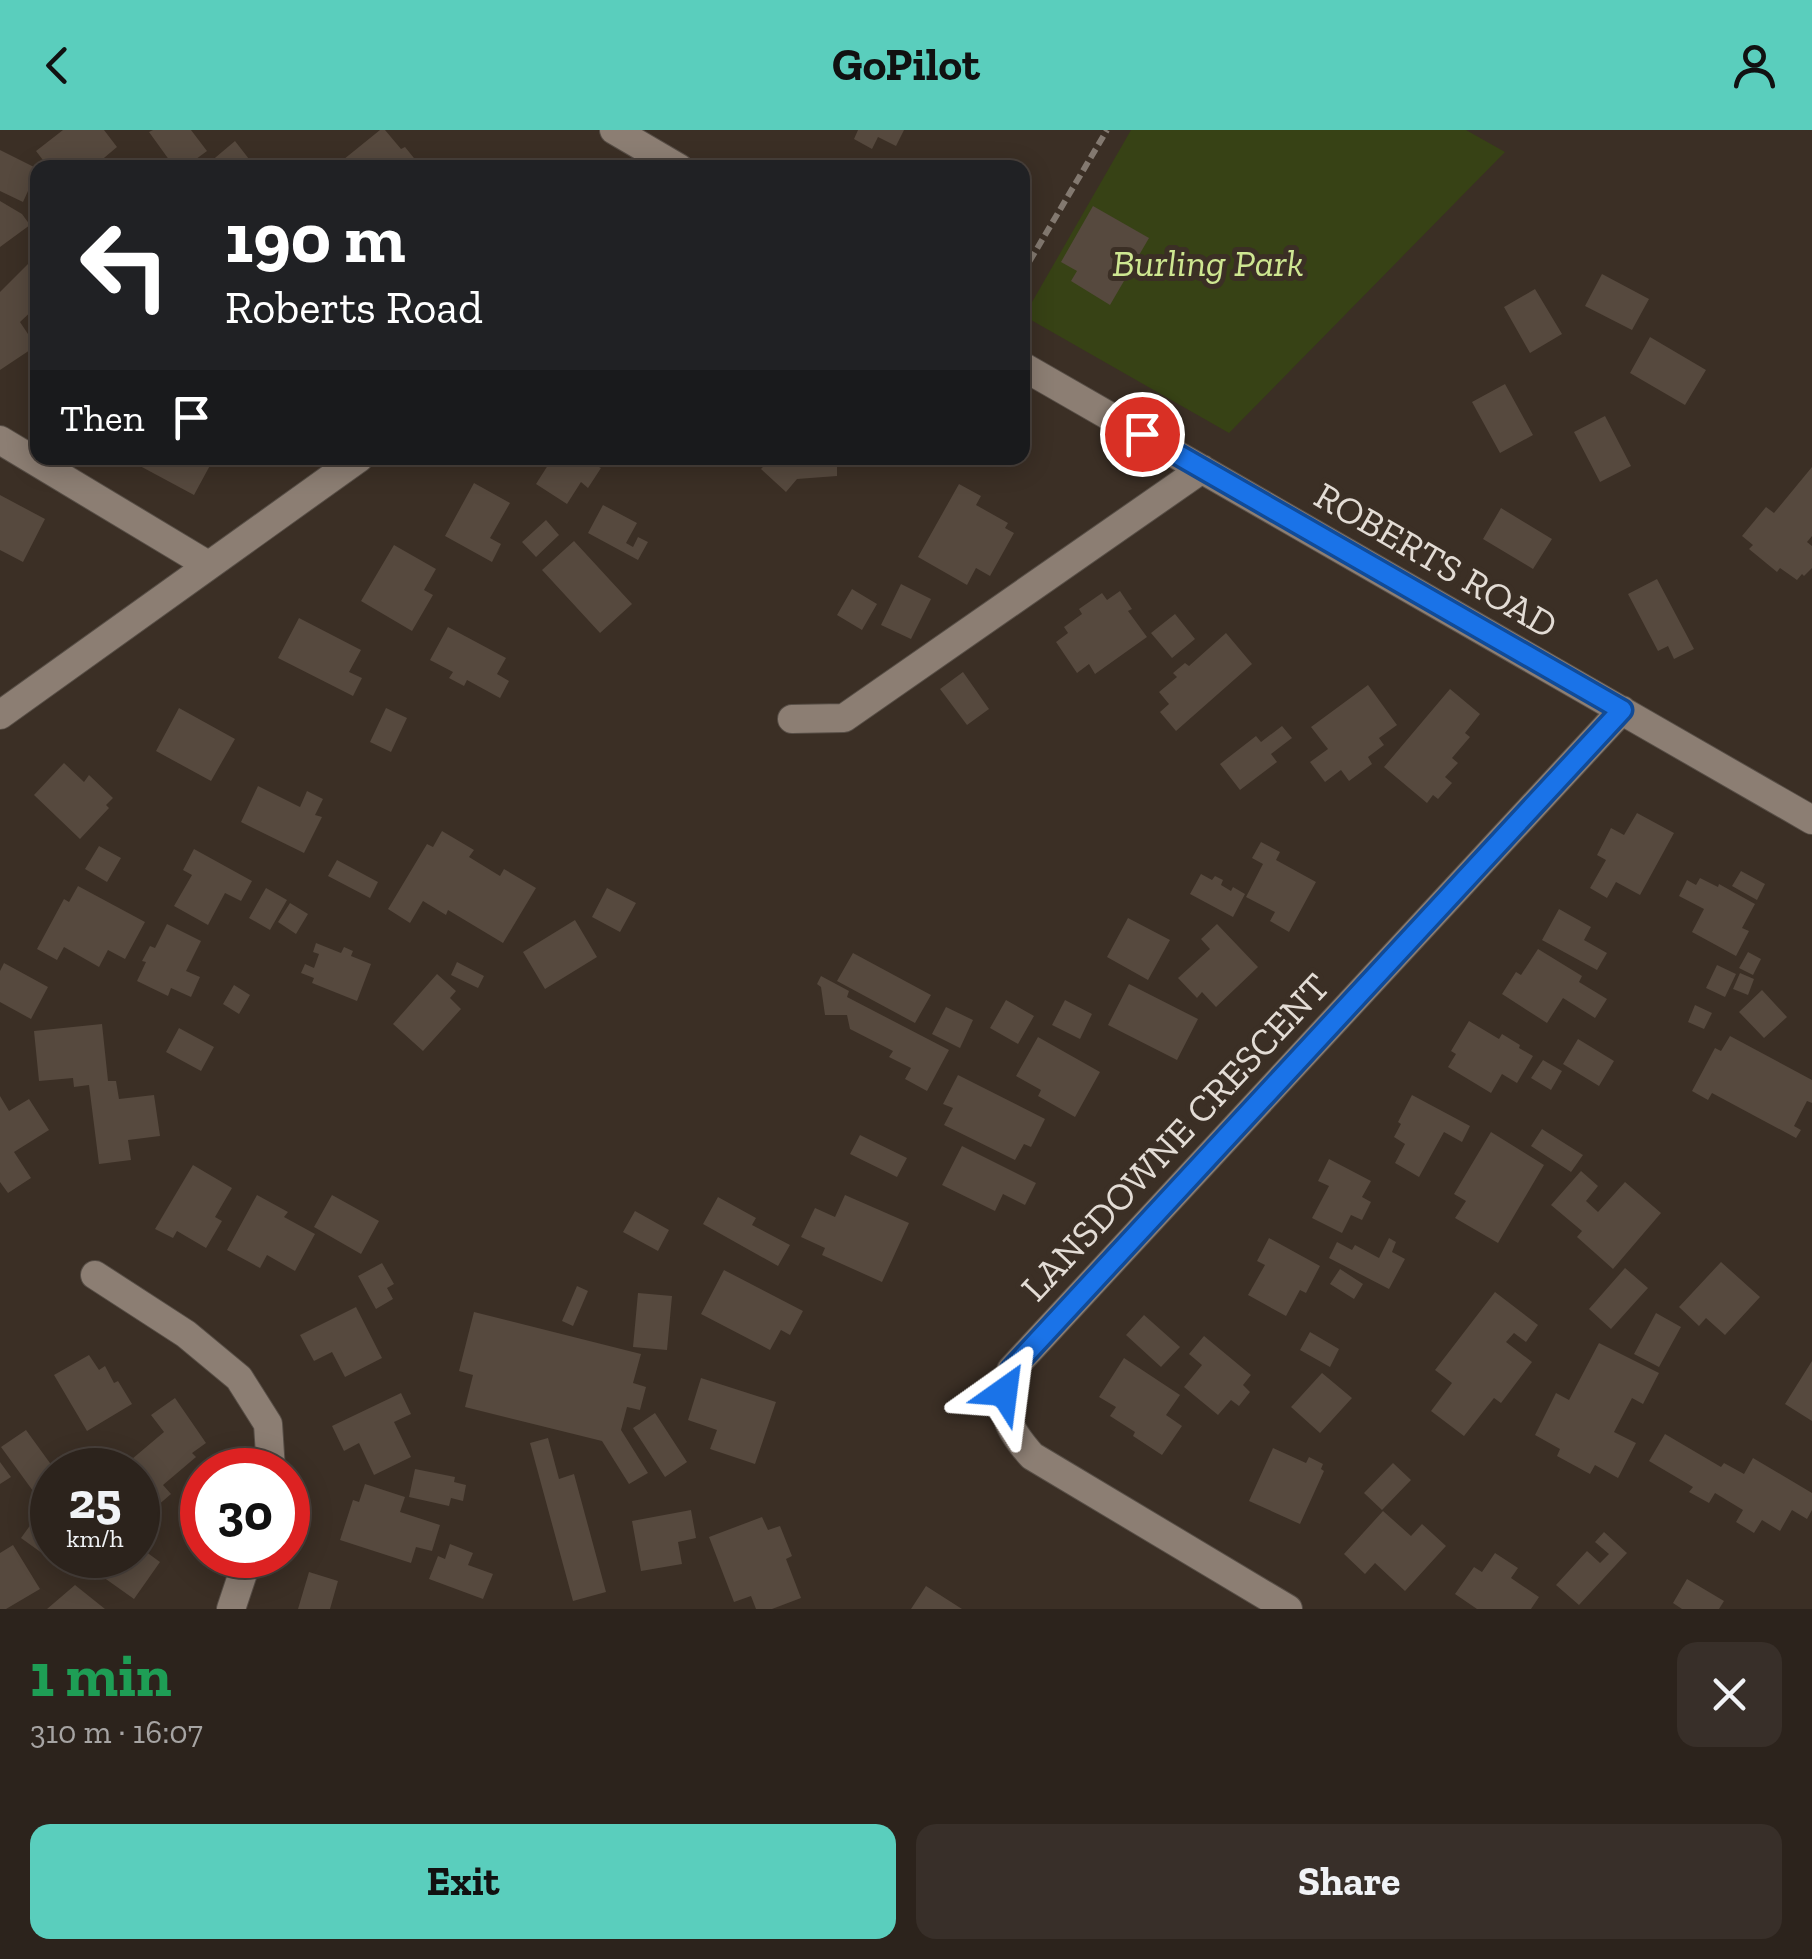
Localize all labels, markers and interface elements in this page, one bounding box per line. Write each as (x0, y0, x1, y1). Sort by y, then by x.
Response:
icon: back (30, 38, 85, 93)
text: GoPilot (832, 38, 980, 92)
icon: person (1727, 38, 1782, 93)
text: 190 m (225, 196, 405, 280)
icon: left (60, 200, 190, 330)
park label: Burling Park (1112, 240, 1304, 286)
text: Roberts Road (225, 281, 483, 335)
icon: arrive (164, 390, 219, 445)
pin (1100, 392, 1185, 477)
text: Then (60, 395, 144, 441)
icon: arrive (1115, 407, 1170, 462)
street label: ROBERTS ROAD (1307, 472, 1565, 648)
street label: LANSDOWNE CRESCENT (1011, 964, 1339, 1310)
position arrow (952, 1340, 1056, 1444)
speed limit sign: 30 (180, 1448, 310, 1578)
text: 25 (69, 1471, 121, 1531)
text: km/h (66, 1523, 124, 1553)
text: 1 min (30, 1639, 172, 1711)
button: close (1677, 1642, 1782, 1747)
text: 310 m · 16:07 (30, 1713, 203, 1751)
button: Exit (30, 1824, 896, 1939)
button: Share (916, 1824, 1782, 1939)

